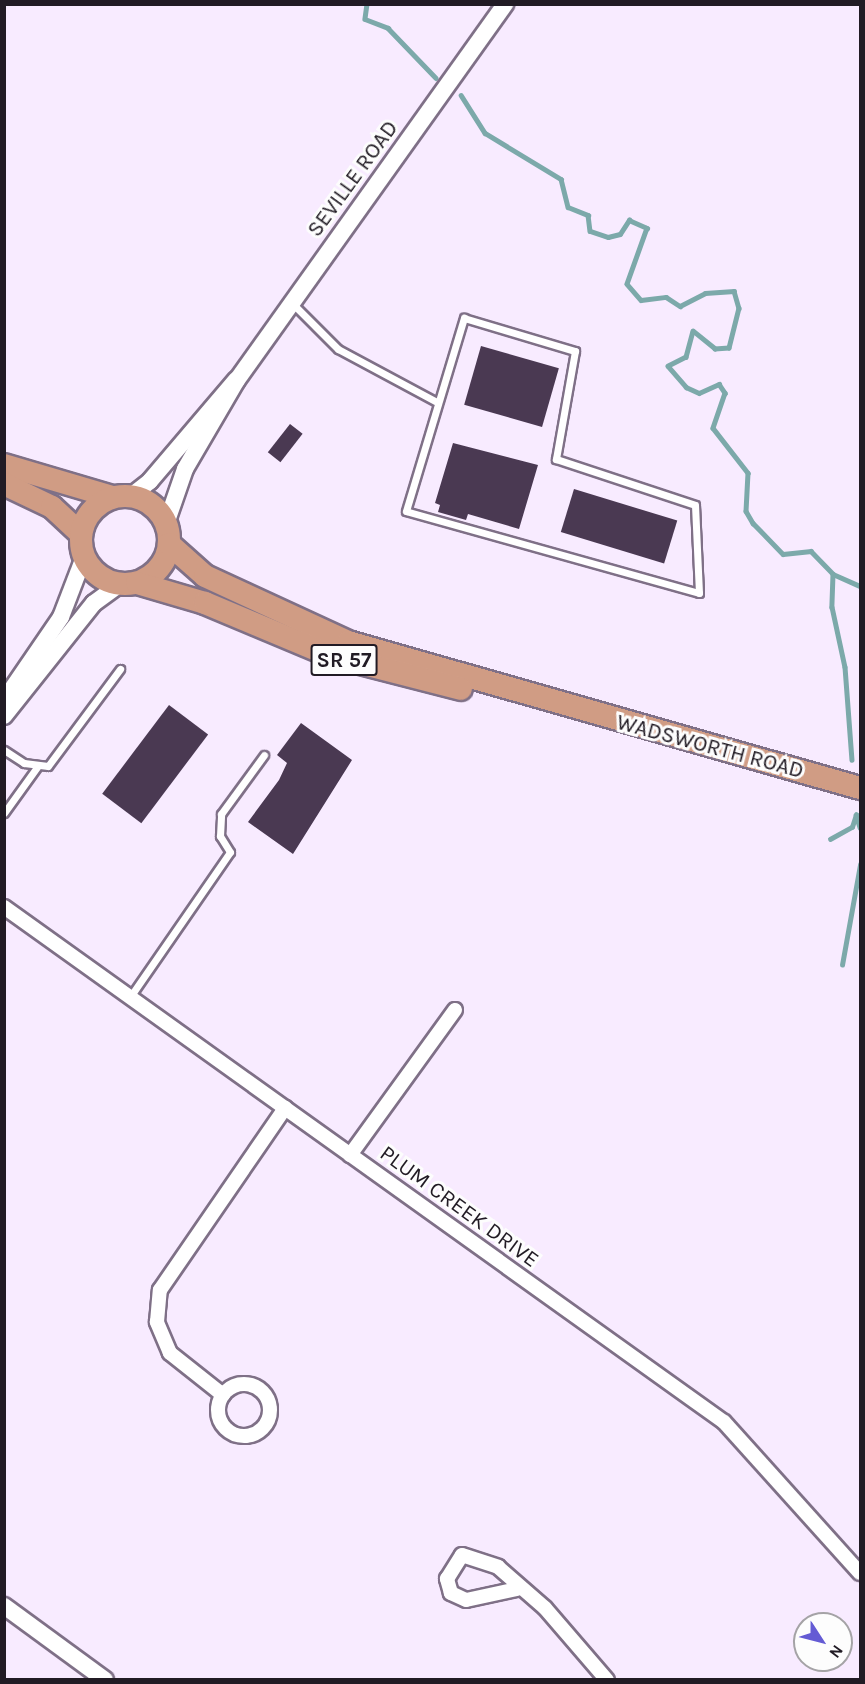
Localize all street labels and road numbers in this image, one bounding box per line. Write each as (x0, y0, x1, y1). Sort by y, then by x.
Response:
street label: SEVILLE ROAD (302, 116, 404, 242)
road number: SR 57 (310, 642, 378, 678)
street label: WADSWORTH ROAD (614, 709, 806, 785)
street label: PLUM CREEK DRIVE (374, 1141, 544, 1273)

